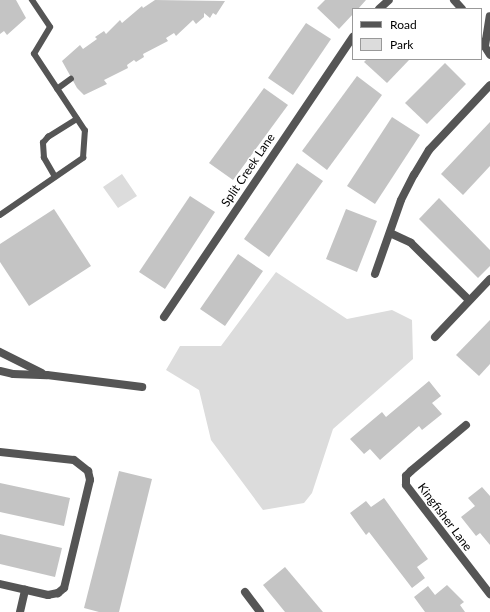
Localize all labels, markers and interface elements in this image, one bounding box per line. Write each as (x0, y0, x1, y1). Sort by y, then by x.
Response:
legend (352, 8, 482, 60)
text: Road (390, 17, 417, 32)
text: Park (390, 37, 413, 52)
street label: Split Creek Lane (218, 131, 278, 209)
street label: Kingfisher Lane (415, 480, 475, 554)

